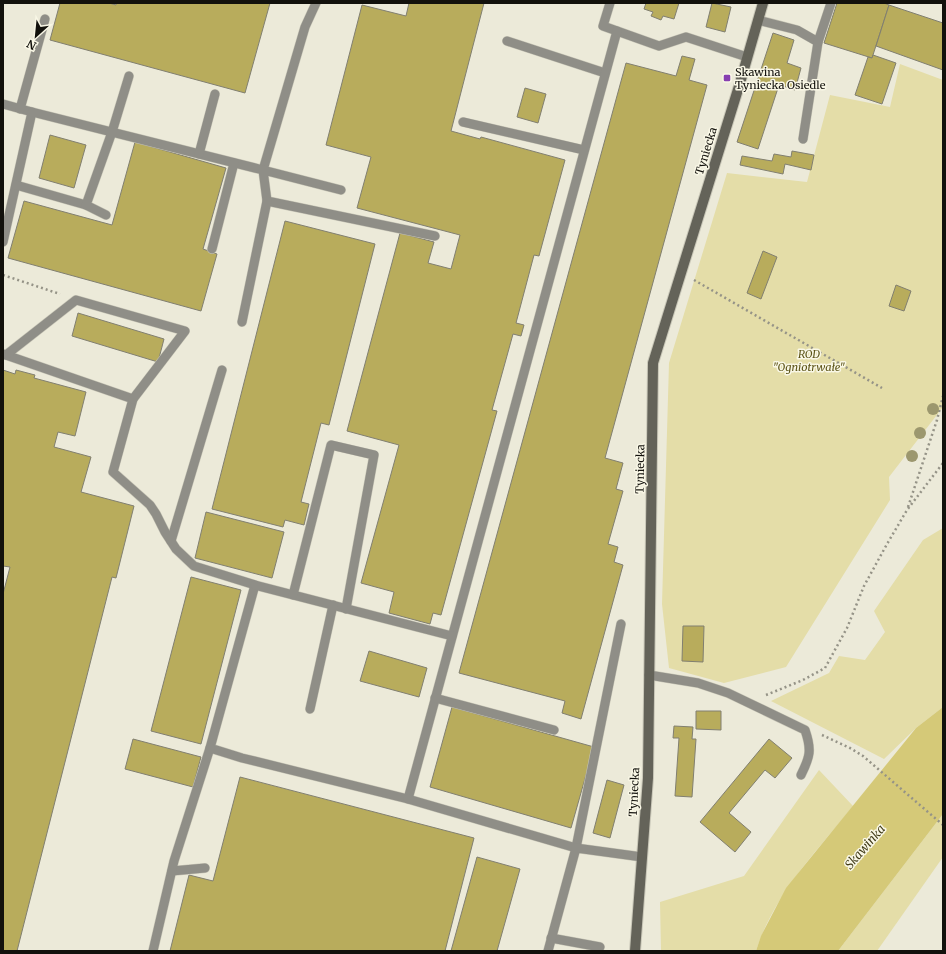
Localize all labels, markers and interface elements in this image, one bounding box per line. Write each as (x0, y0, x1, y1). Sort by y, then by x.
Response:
north arrow (16, 16, 56, 56)
text: N (24, 37, 39, 53)
place label: Skawina Tyniecka Osiedle (735, 65, 826, 92)
marker: Skawina Tyniecka Osiedle (722, 73, 732, 83)
street label: Tyniecka (692, 125, 720, 177)
park label: ROD "Ogniotrwałe" (773, 347, 846, 374)
street label: Tyniecka (633, 444, 647, 494)
street label: Tyniecka (626, 767, 642, 817)
water label: Skawinka (841, 821, 888, 872)

